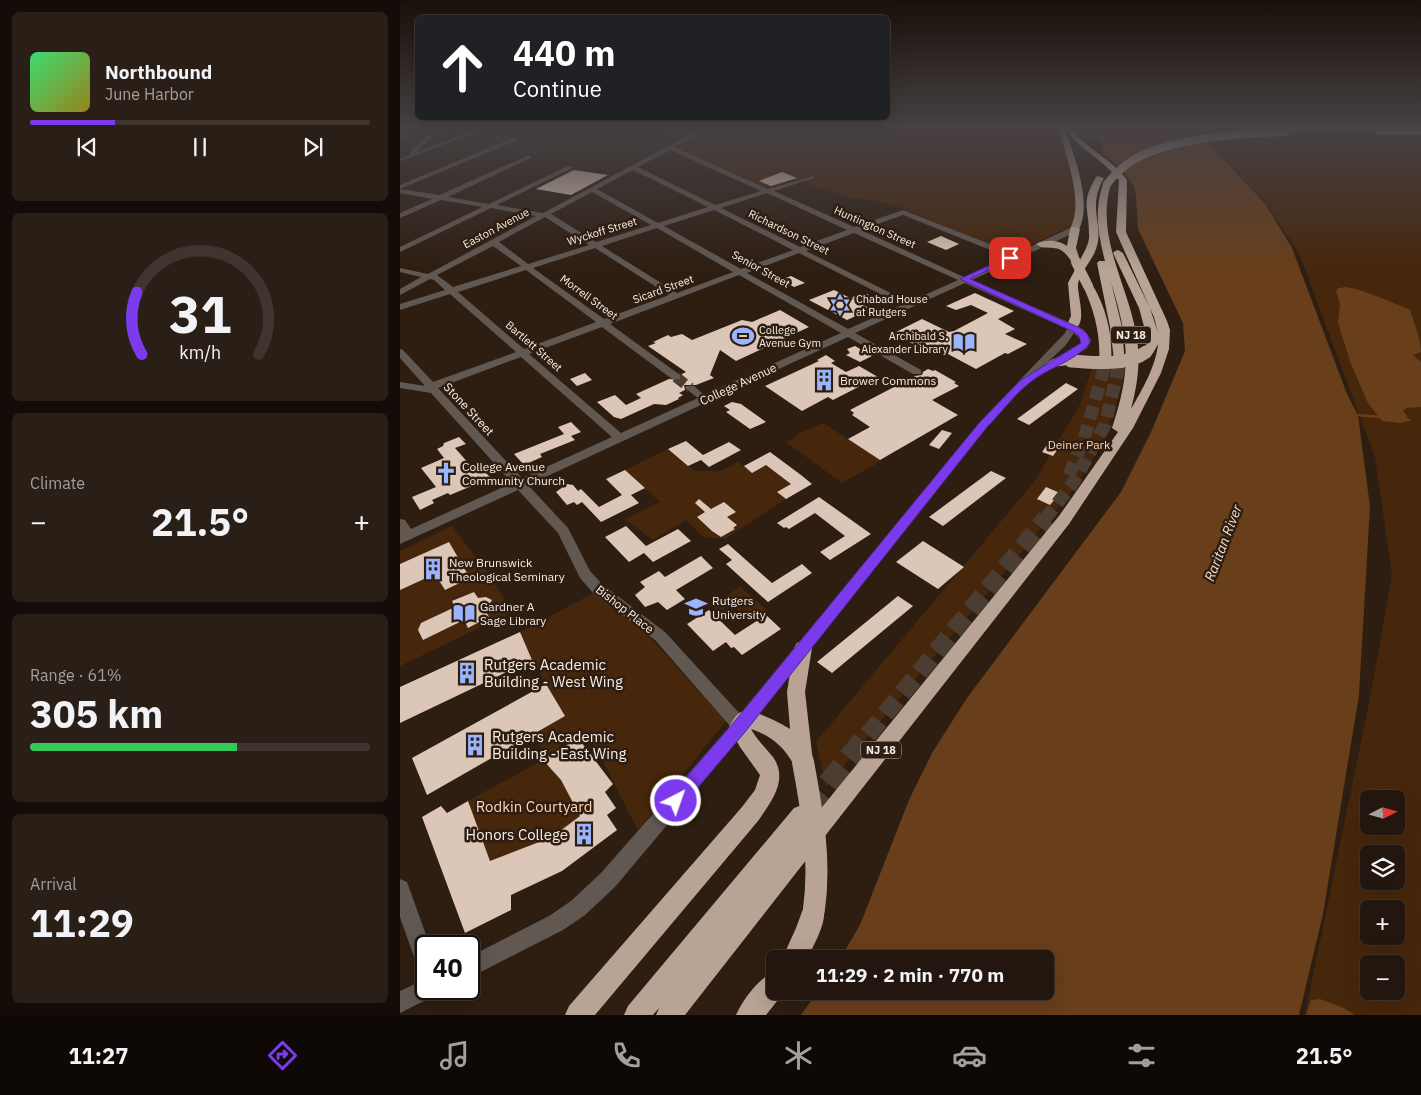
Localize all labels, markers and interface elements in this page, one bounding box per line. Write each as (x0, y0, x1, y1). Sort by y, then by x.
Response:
text: 440 m (513, 30, 616, 76)
icon: ahead (430, 35, 495, 100)
text: Northbound (105, 60, 212, 84)
text: Continue (513, 74, 602, 103)
text: June Harbor (105, 84, 194, 104)
icon: previous (73, 133, 101, 161)
icon: pause (186, 133, 214, 161)
icon: next (299, 133, 327, 161)
street label: Huntington Street (832, 203, 918, 251)
street label: Easton Avenue (460, 205, 532, 251)
street label: Richardson Street (746, 206, 832, 258)
street label: Wyckoff Street (565, 214, 639, 248)
pin (989, 237, 1031, 279)
icon: arrive (996, 244, 1024, 272)
street label: Senior Street (729, 247, 793, 291)
street label: Morrell Street (557, 271, 621, 323)
street label: Sicard Street (631, 271, 695, 306)
text: 31 (169, 280, 231, 347)
synagogue icon: Chabad House at Rutgers (827, 292, 853, 318)
place label: Chabad House at Rutgers (856, 292, 928, 319)
street label: Bartlett Street (503, 318, 565, 374)
sports icon: College Avenue Gym (730, 323, 756, 349)
place label: College Avenue Gym (759, 323, 821, 350)
road number: NJ 18 (1111, 326, 1151, 344)
place label: Archibald S. Alexander Library (861, 329, 948, 356)
library icon: Archibald S. Alexander Library (951, 329, 977, 355)
text: km/h (179, 341, 221, 364)
street label: College Avenue (697, 359, 779, 408)
building icon: Brower Commons (811, 367, 837, 393)
place label: Brower Commons (840, 373, 936, 388)
street label: Stone Street (441, 379, 497, 439)
park label: Deiner Park (1048, 437, 1111, 452)
place label: College Avenue Community Church (462, 459, 565, 488)
church icon: College Avenue Community Church (433, 460, 459, 486)
text: Climate (30, 473, 85, 493)
text: 21.5° (151, 497, 249, 546)
water label: Raritan River (1200, 501, 1246, 584)
text: − (30, 503, 47, 540)
text: + (353, 503, 370, 540)
place label: New Brunswick Theological Seminary (449, 555, 565, 584)
building icon: New Brunswick Theological Seminary (420, 556, 446, 582)
street label: Bishop Place (593, 582, 657, 637)
place label: Rutgers University (712, 593, 766, 622)
school or university icon: Rutgers University (683, 594, 709, 620)
place label: Gardner A Sage Library (480, 599, 546, 628)
library icon: Gardner A Sage Library (451, 600, 477, 626)
place label: Rutgers Academic Building - West Wing (484, 655, 623, 691)
building icon: Rutgers Academic Building - West Wing (454, 660, 480, 686)
text: Range · 61% (30, 665, 122, 685)
text: 305 km (30, 689, 163, 738)
place label: Rutgers Academic Building - East Wing (492, 727, 626, 763)
building icon: Rutgers Academic Building - East Wing (462, 732, 488, 758)
road number: NJ 18 (861, 742, 901, 758)
position arrow (649, 774, 701, 826)
north arrow (1360, 790, 1405, 835)
map controls (1360, 790, 1405, 1000)
park label: Rodkin Courtyard (476, 797, 592, 816)
building icon: Honors College (571, 821, 597, 847)
place label: Honors College (466, 825, 568, 844)
button: layers (1360, 845, 1405, 890)
text: Arrival (30, 874, 77, 894)
text: 11:29 (30, 898, 134, 947)
button: + (1360, 900, 1405, 945)
speed limit sign: 40 (415, 935, 480, 1000)
button: − (1360, 955, 1405, 1000)
text: 11:29 · 2 min · 770 m (816, 963, 1004, 987)
icon: directions (265, 1038, 300, 1073)
icon: music (437, 1038, 472, 1073)
icon: phone (609, 1038, 644, 1073)
icon: climate (781, 1038, 816, 1073)
icon: car (952, 1038, 987, 1073)
icon: filters (1124, 1038, 1159, 1073)
text: 11:27 (68, 1041, 128, 1070)
text: 21.5° (1296, 1041, 1353, 1070)

